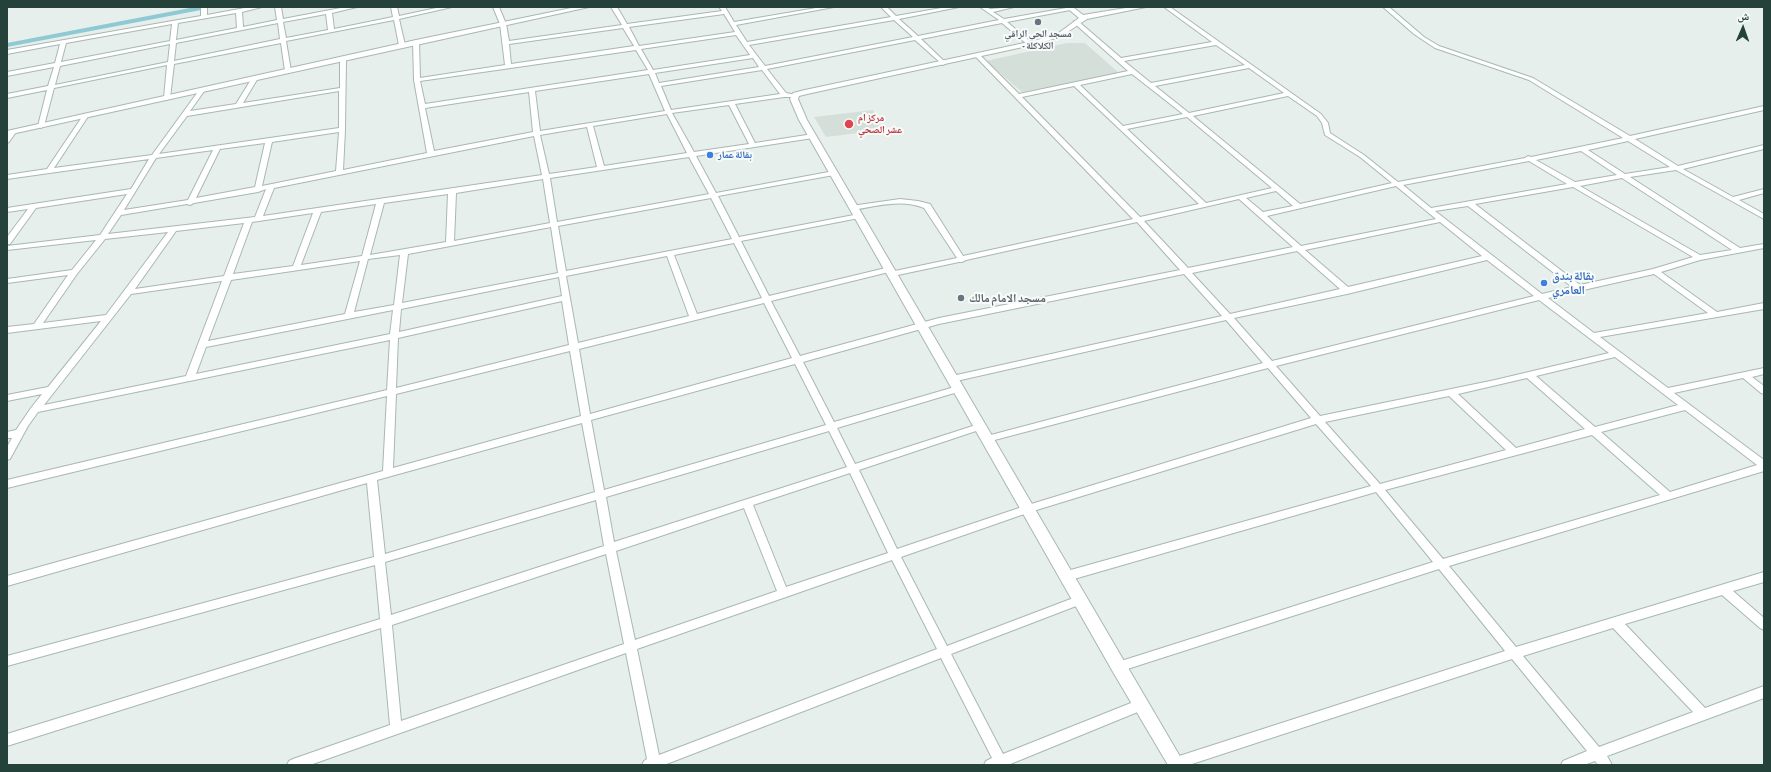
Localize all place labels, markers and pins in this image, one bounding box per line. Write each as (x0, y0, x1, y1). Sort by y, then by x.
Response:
marker: مسجد الحي الراقي - الكلاكلة (1033, 17, 1043, 27)
place label: مسجد الحي الراقي - الكلاكلة (1004, 28, 1072, 52)
place label: مركز ام عشر الصحي (858, 112, 902, 136)
marker: مركز ام عشر الصحي (843, 118, 855, 130)
place label: بقالة عمار (718, 149, 752, 161)
marker: بقالة عمار (705, 150, 715, 160)
place label: بقالة بندق العامري (1552, 269, 1594, 297)
marker: بقالة بندق العامري (1539, 278, 1549, 288)
place label: مسجد الامام مالك (969, 291, 1046, 305)
marker: مسجد الامام مالك (956, 293, 966, 303)

